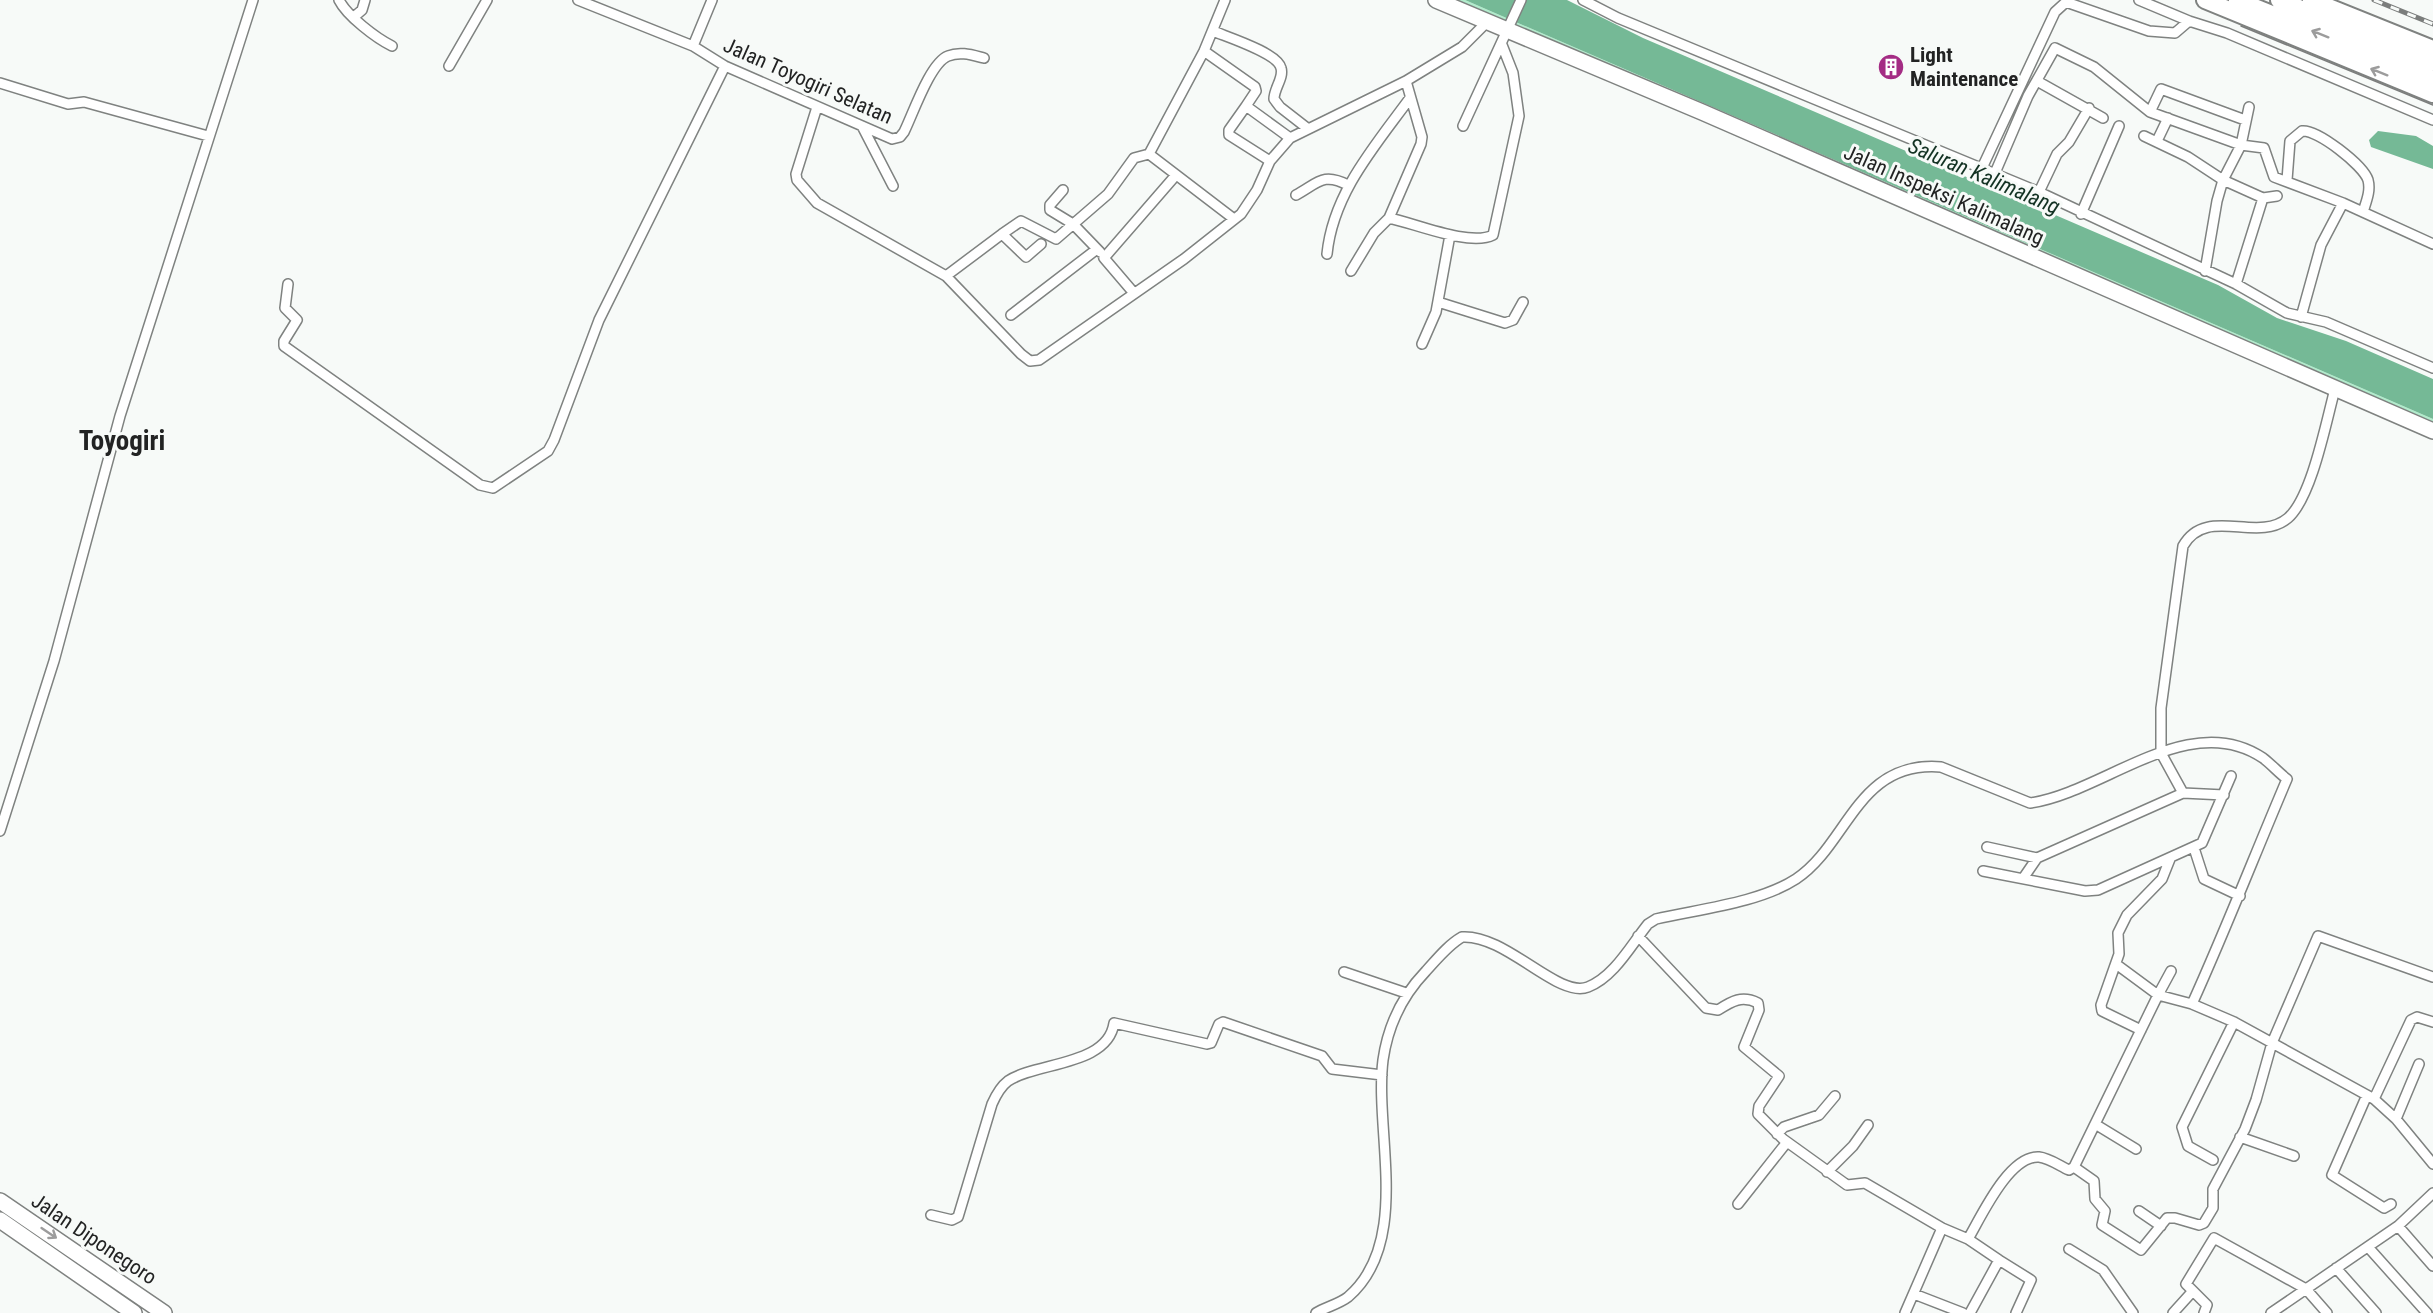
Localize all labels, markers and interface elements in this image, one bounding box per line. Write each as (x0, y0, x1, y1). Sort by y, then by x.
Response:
one-way arrow (2312, 28, 2330, 39)
street label: Jalan Toyogiri Selatan (720, 33, 896, 129)
place label: Light Maintenance (1910, 43, 2018, 91)
building icon: Light Maintenance (1876, 52, 1906, 82)
one-way arrow (2370, 66, 2389, 77)
water label: Saluran Kalimalang (1905, 133, 2064, 219)
street label: Jalan Inspeksi Kalimalang (1840, 140, 2048, 250)
district label: Toyogiri (79, 425, 165, 457)
street label: Jalan Diponegoro (27, 1188, 161, 1290)
one-way arrow (40, 1227, 57, 1239)

